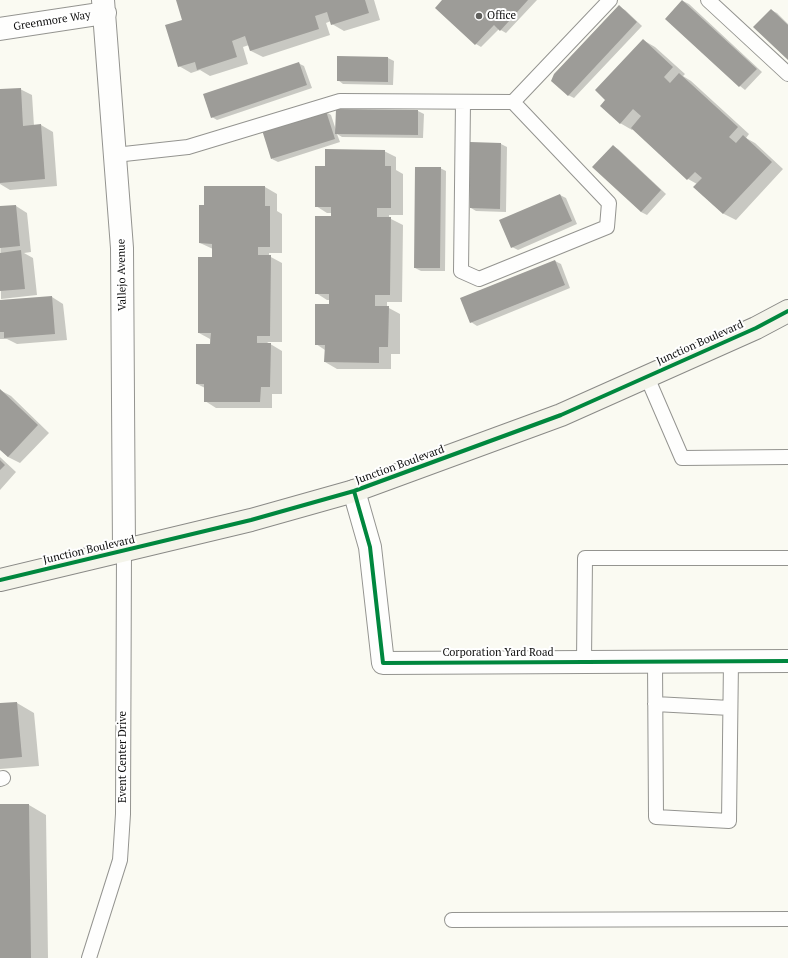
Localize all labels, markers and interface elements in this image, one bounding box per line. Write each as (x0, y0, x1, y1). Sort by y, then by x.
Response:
street label: Greenmore Way (12, 8, 92, 34)
place label: Office (487, 9, 516, 23)
marker: Office (474, 11, 484, 21)
street label: Vallejo Avenue (115, 239, 129, 311)
street label: Junction Boulevard (655, 318, 745, 368)
street label: Junction Boulevard (354, 443, 446, 487)
street label: Junction Boulevard (42, 533, 136, 567)
street label: Corporation Yard Road (442, 646, 554, 660)
street label: Event Center Drive (116, 711, 130, 803)

